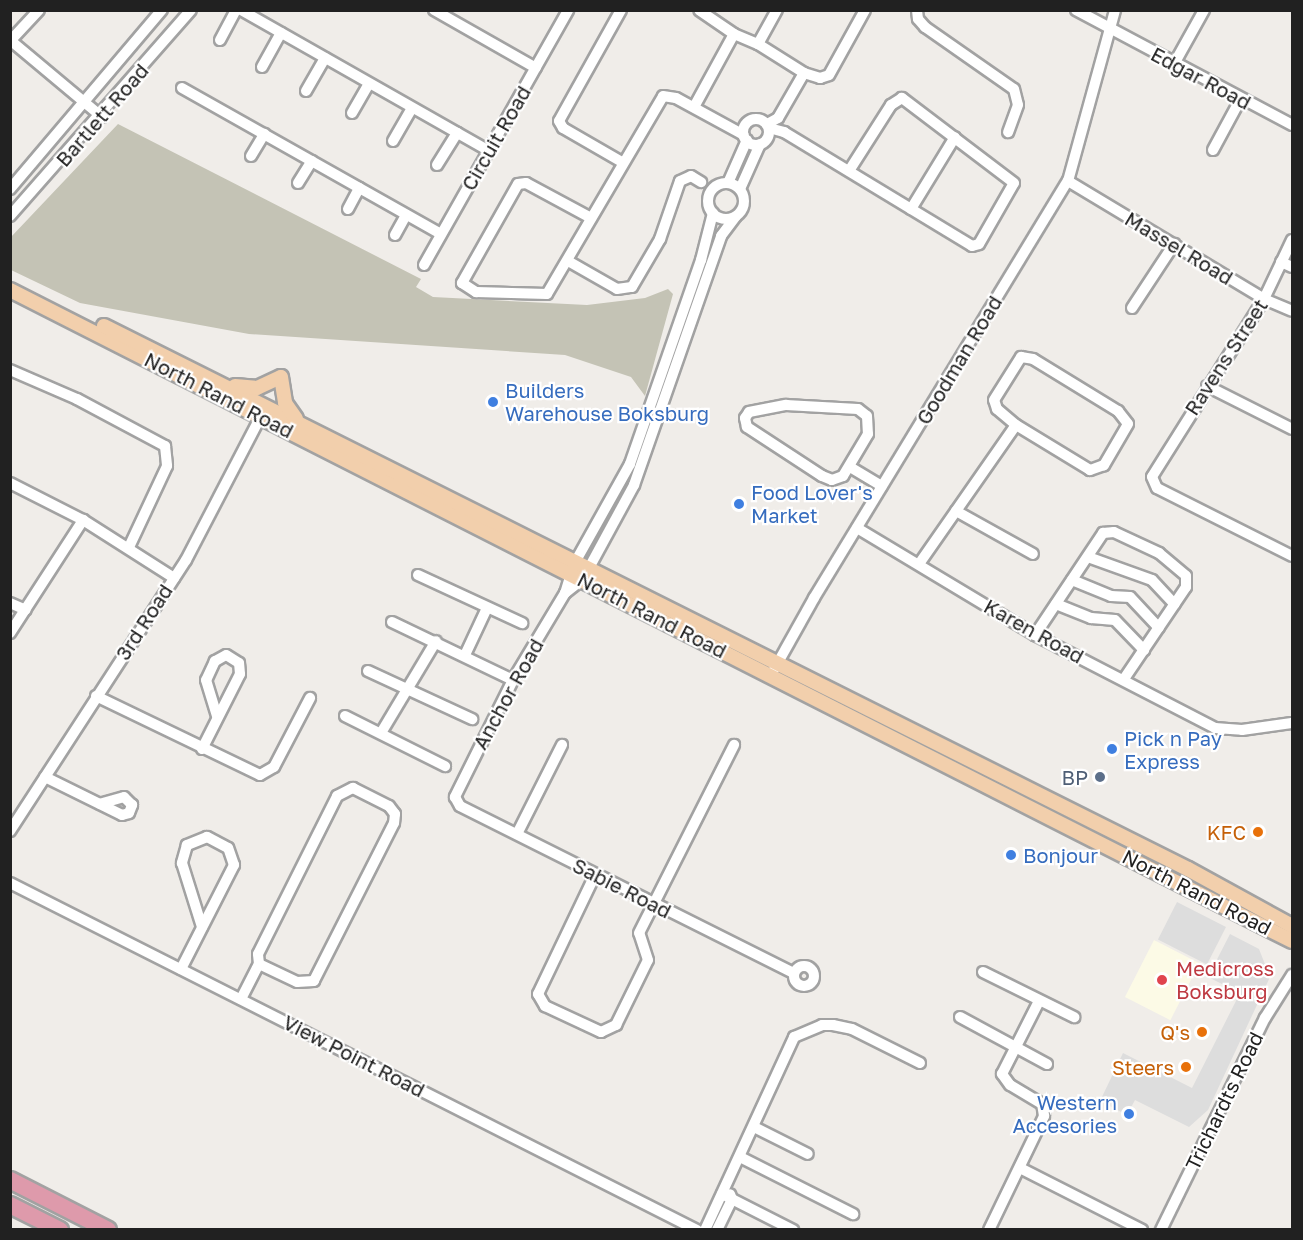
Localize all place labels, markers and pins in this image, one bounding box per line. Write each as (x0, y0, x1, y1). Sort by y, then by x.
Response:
place label: Builders Warehouse Boksburg (505, 378, 709, 425)
marker: Builders Warehouse Boksburg (486, 395, 500, 409)
place label: Food Lover's Market (751, 480, 873, 527)
marker: Food Lover's Market (732, 497, 746, 511)
place label: Pick n Pay Express (1124, 726, 1222, 773)
marker: Pick n Pay Express (1105, 742, 1119, 756)
place label: BP (1062, 765, 1088, 789)
marker: BP (1093, 770, 1107, 784)
place label: KFC (1207, 820, 1246, 844)
marker: KFC (1251, 825, 1265, 839)
place label: Bonjour (1023, 843, 1098, 867)
marker: Bonjour (1004, 848, 1018, 862)
place label: Medicross Boksburg (1176, 957, 1274, 1004)
marker: Medicross Boksburg (1153, 971, 1171, 989)
place label: Q's (1160, 1020, 1190, 1044)
marker: Q's (1195, 1025, 1209, 1039)
place label: Steers (1112, 1055, 1174, 1079)
marker: Steers (1179, 1060, 1193, 1074)
place label: Western Accesories (1012, 1090, 1117, 1137)
marker: Western Accesories (1122, 1107, 1136, 1121)

